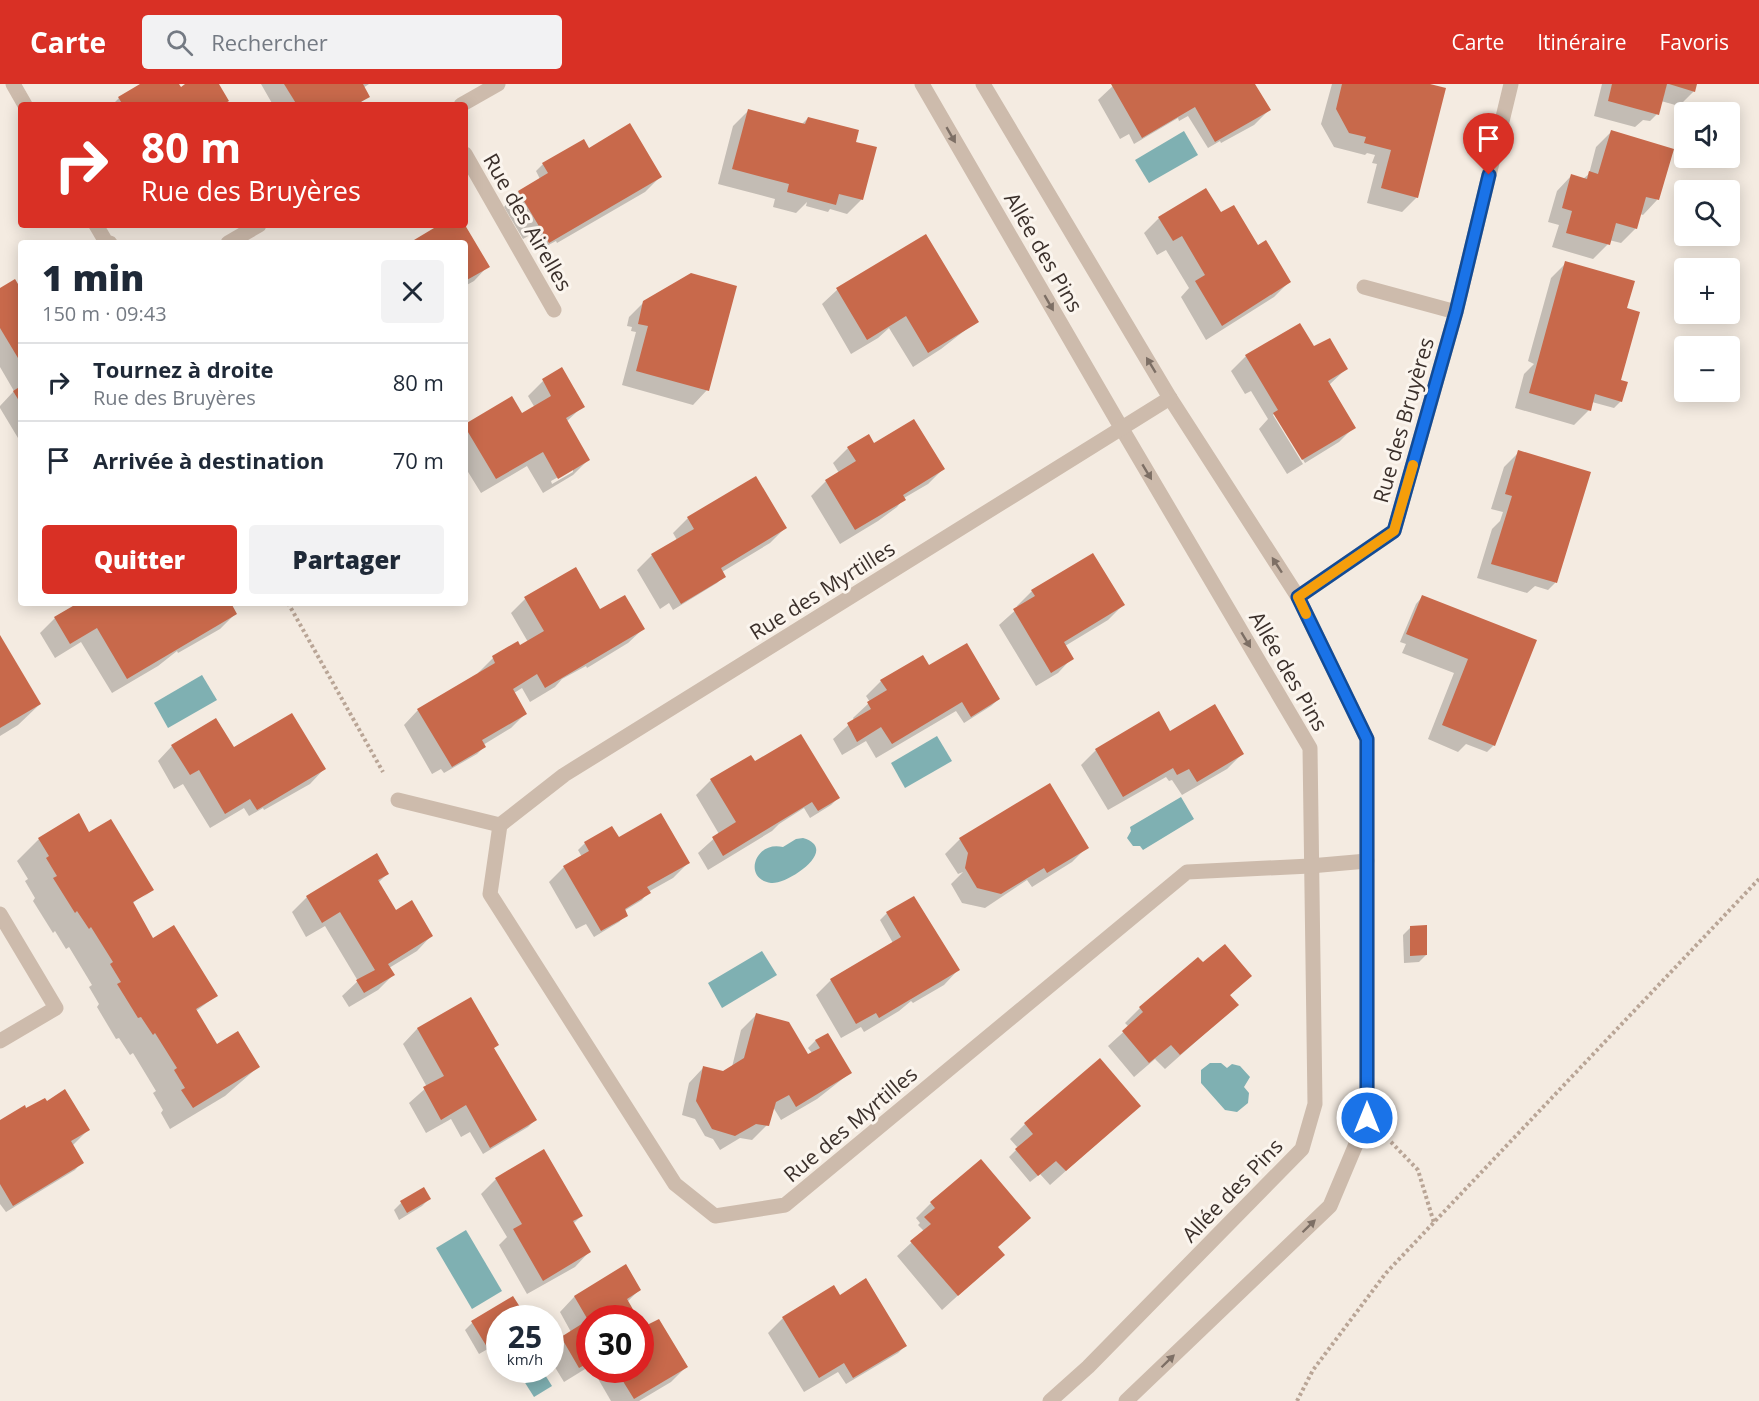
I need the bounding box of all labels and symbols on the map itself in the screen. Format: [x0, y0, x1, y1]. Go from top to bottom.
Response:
pin [1463, 113, 1514, 175]
one-way arrow [946, 127, 957, 143]
street label: Rue des Airelles [477, 148, 579, 296]
street label: Allée des Pins [998, 187, 1090, 317]
one-way arrow [1044, 295, 1054, 312]
street label: Rue des Bruyères [1366, 334, 1440, 506]
one-way arrow [1145, 357, 1156, 373]
one-way arrow [1142, 464, 1152, 481]
street label: Rue des Myrtilles [744, 534, 900, 646]
one-way arrow [1272, 557, 1283, 574]
street label: Allée des Pins [1243, 606, 1335, 736]
one-way arrow [1241, 632, 1252, 648]
street label: Rue des Myrtilles [777, 1060, 923, 1188]
position arrow [1335, 1086, 1399, 1150]
street label: Allée des Pins [1175, 1132, 1289, 1248]
one-way arrow [1301, 1220, 1316, 1233]
speed limit sign: 30 [576, 1305, 654, 1383]
one-way arrow [1160, 1354, 1174, 1368]

